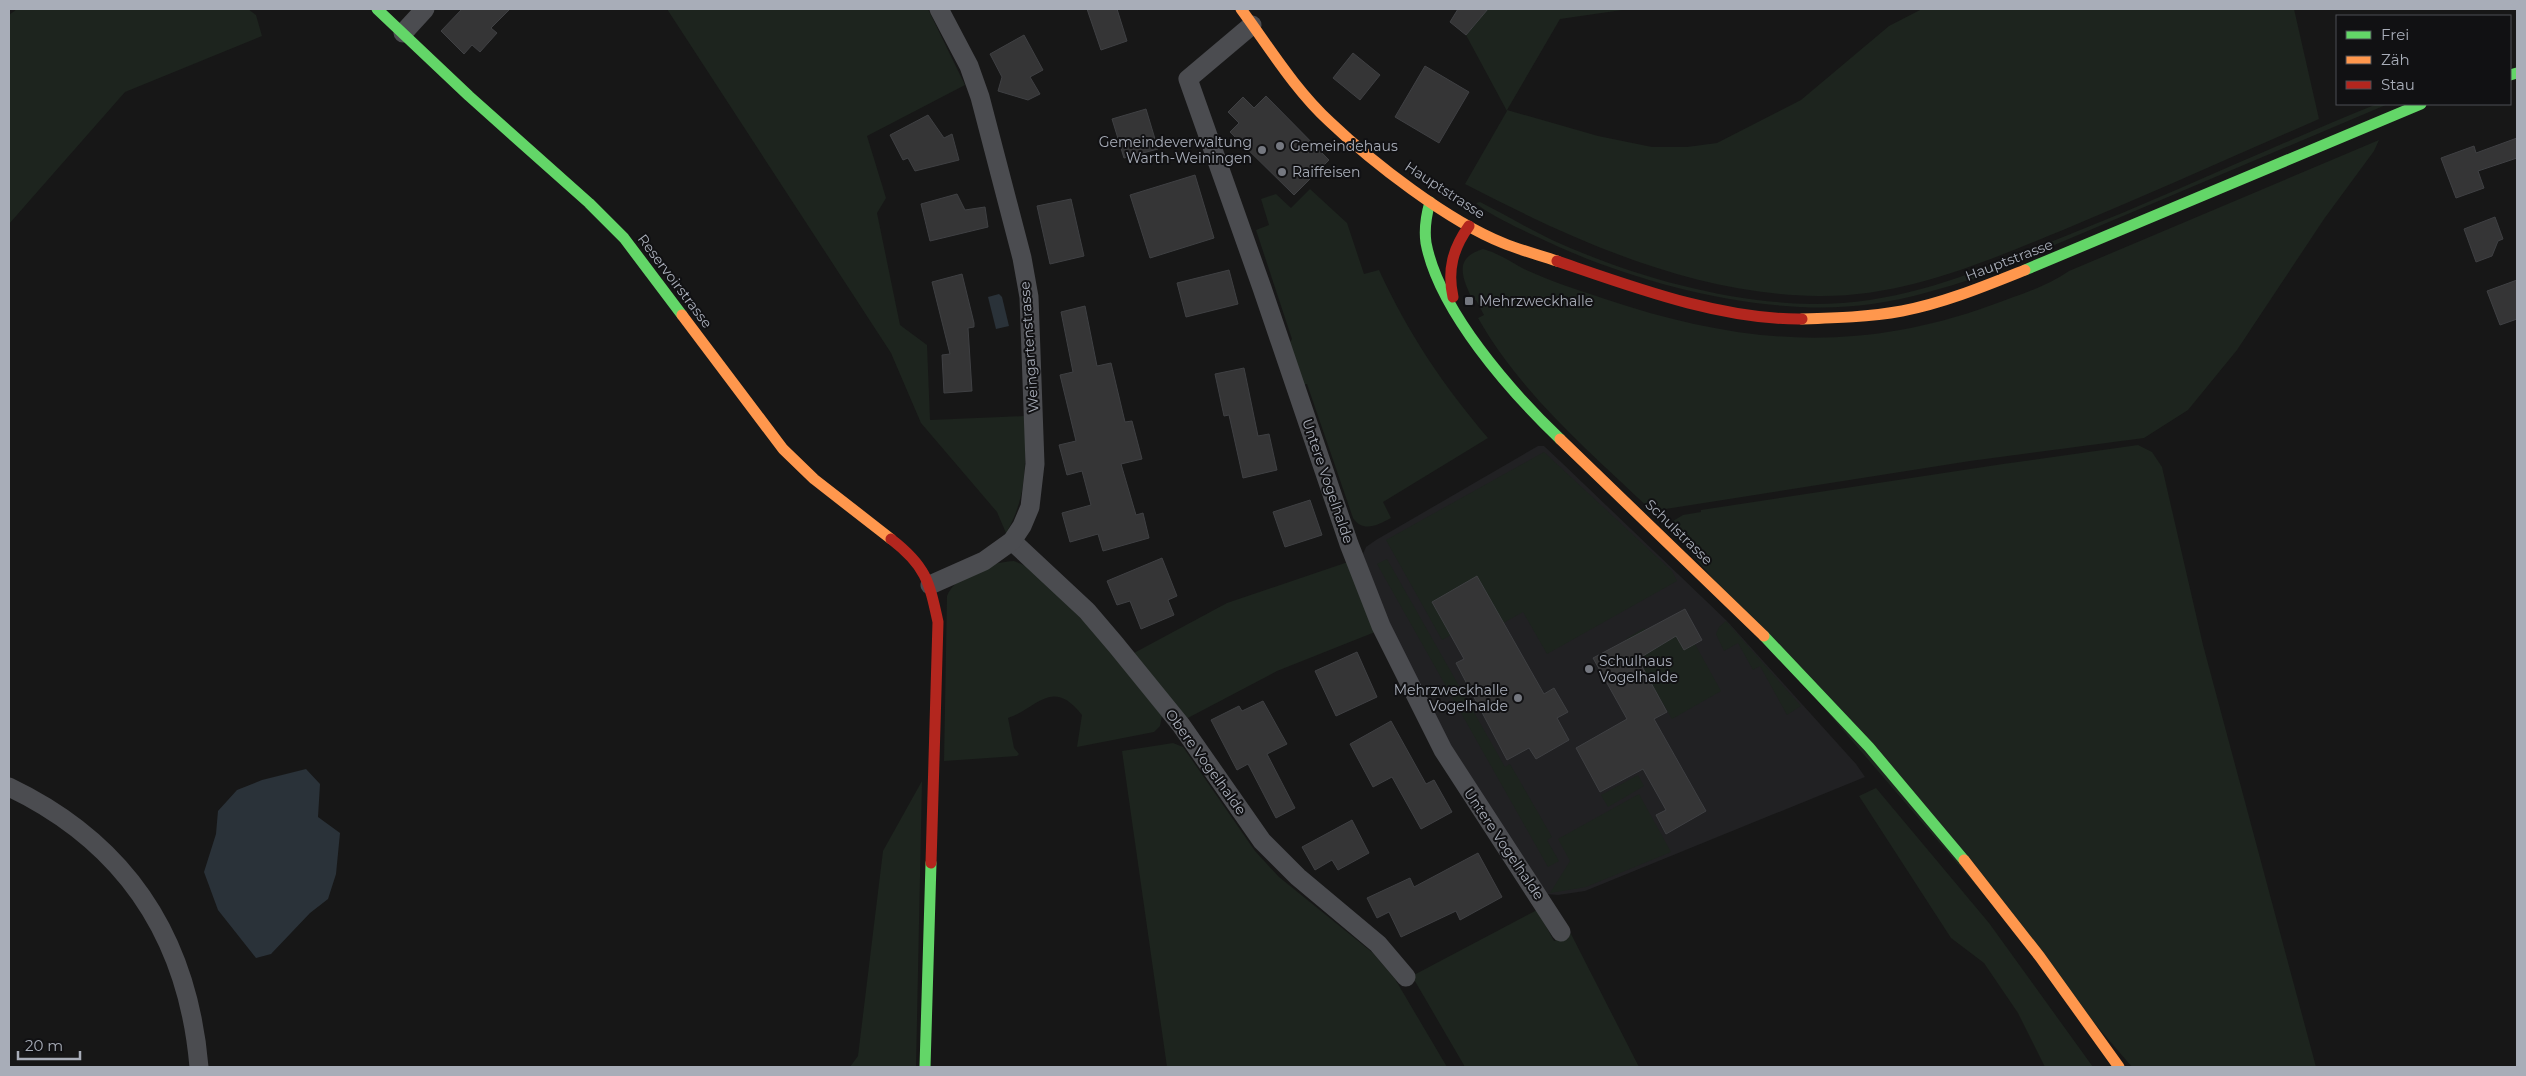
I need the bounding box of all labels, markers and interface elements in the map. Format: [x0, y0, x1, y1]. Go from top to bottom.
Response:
legend [2336, 15, 2511, 105]
text: Frei [2381, 25, 2409, 44]
text: Zäh [2381, 50, 2410, 69]
text: Stau [2381, 75, 2415, 94]
place label: Gemeindeverwaltung Warth-Weiningen [1099, 133, 1252, 167]
place label: Gemeindehaus [1290, 137, 1398, 155]
marker: Gemeindehaus [1274, 140, 1286, 152]
marker: Gemeindeverwaltung Warth-Weiningen [1256, 144, 1268, 156]
street label: Hauptstrasse [1401, 157, 1489, 223]
place label: Raiffeisen [1292, 163, 1360, 181]
marker: Raiffeisen [1276, 166, 1288, 178]
street label: Reservoirstrasse [634, 230, 716, 332]
street label: Hauptstrasse [1963, 235, 2055, 285]
street label: Weingartenstrasse [1015, 281, 1043, 413]
place label: Mehrzweckhalle [1479, 292, 1593, 310]
marker: Mehrzweckhalle [1463, 295, 1475, 307]
street label: Untere Vogelhalde [1298, 416, 1358, 546]
street label: Schulstrasse [1641, 495, 1717, 569]
place label: Schulhaus Vogelhalde [1599, 652, 1678, 686]
marker: Schulhaus Vogelhalde [1583, 663, 1595, 675]
place label: Mehrzweckhalle Vogelhalde [1394, 681, 1508, 715]
marker: Mehrzweckhalle Vogelhalde [1512, 692, 1524, 704]
street label: Obere Vogelhalde [1162, 706, 1250, 818]
street label: Untere Vogelhalde [1460, 785, 1548, 903]
scale bar [18, 1028, 80, 1060]
text: 20 m [25, 1036, 63, 1055]

